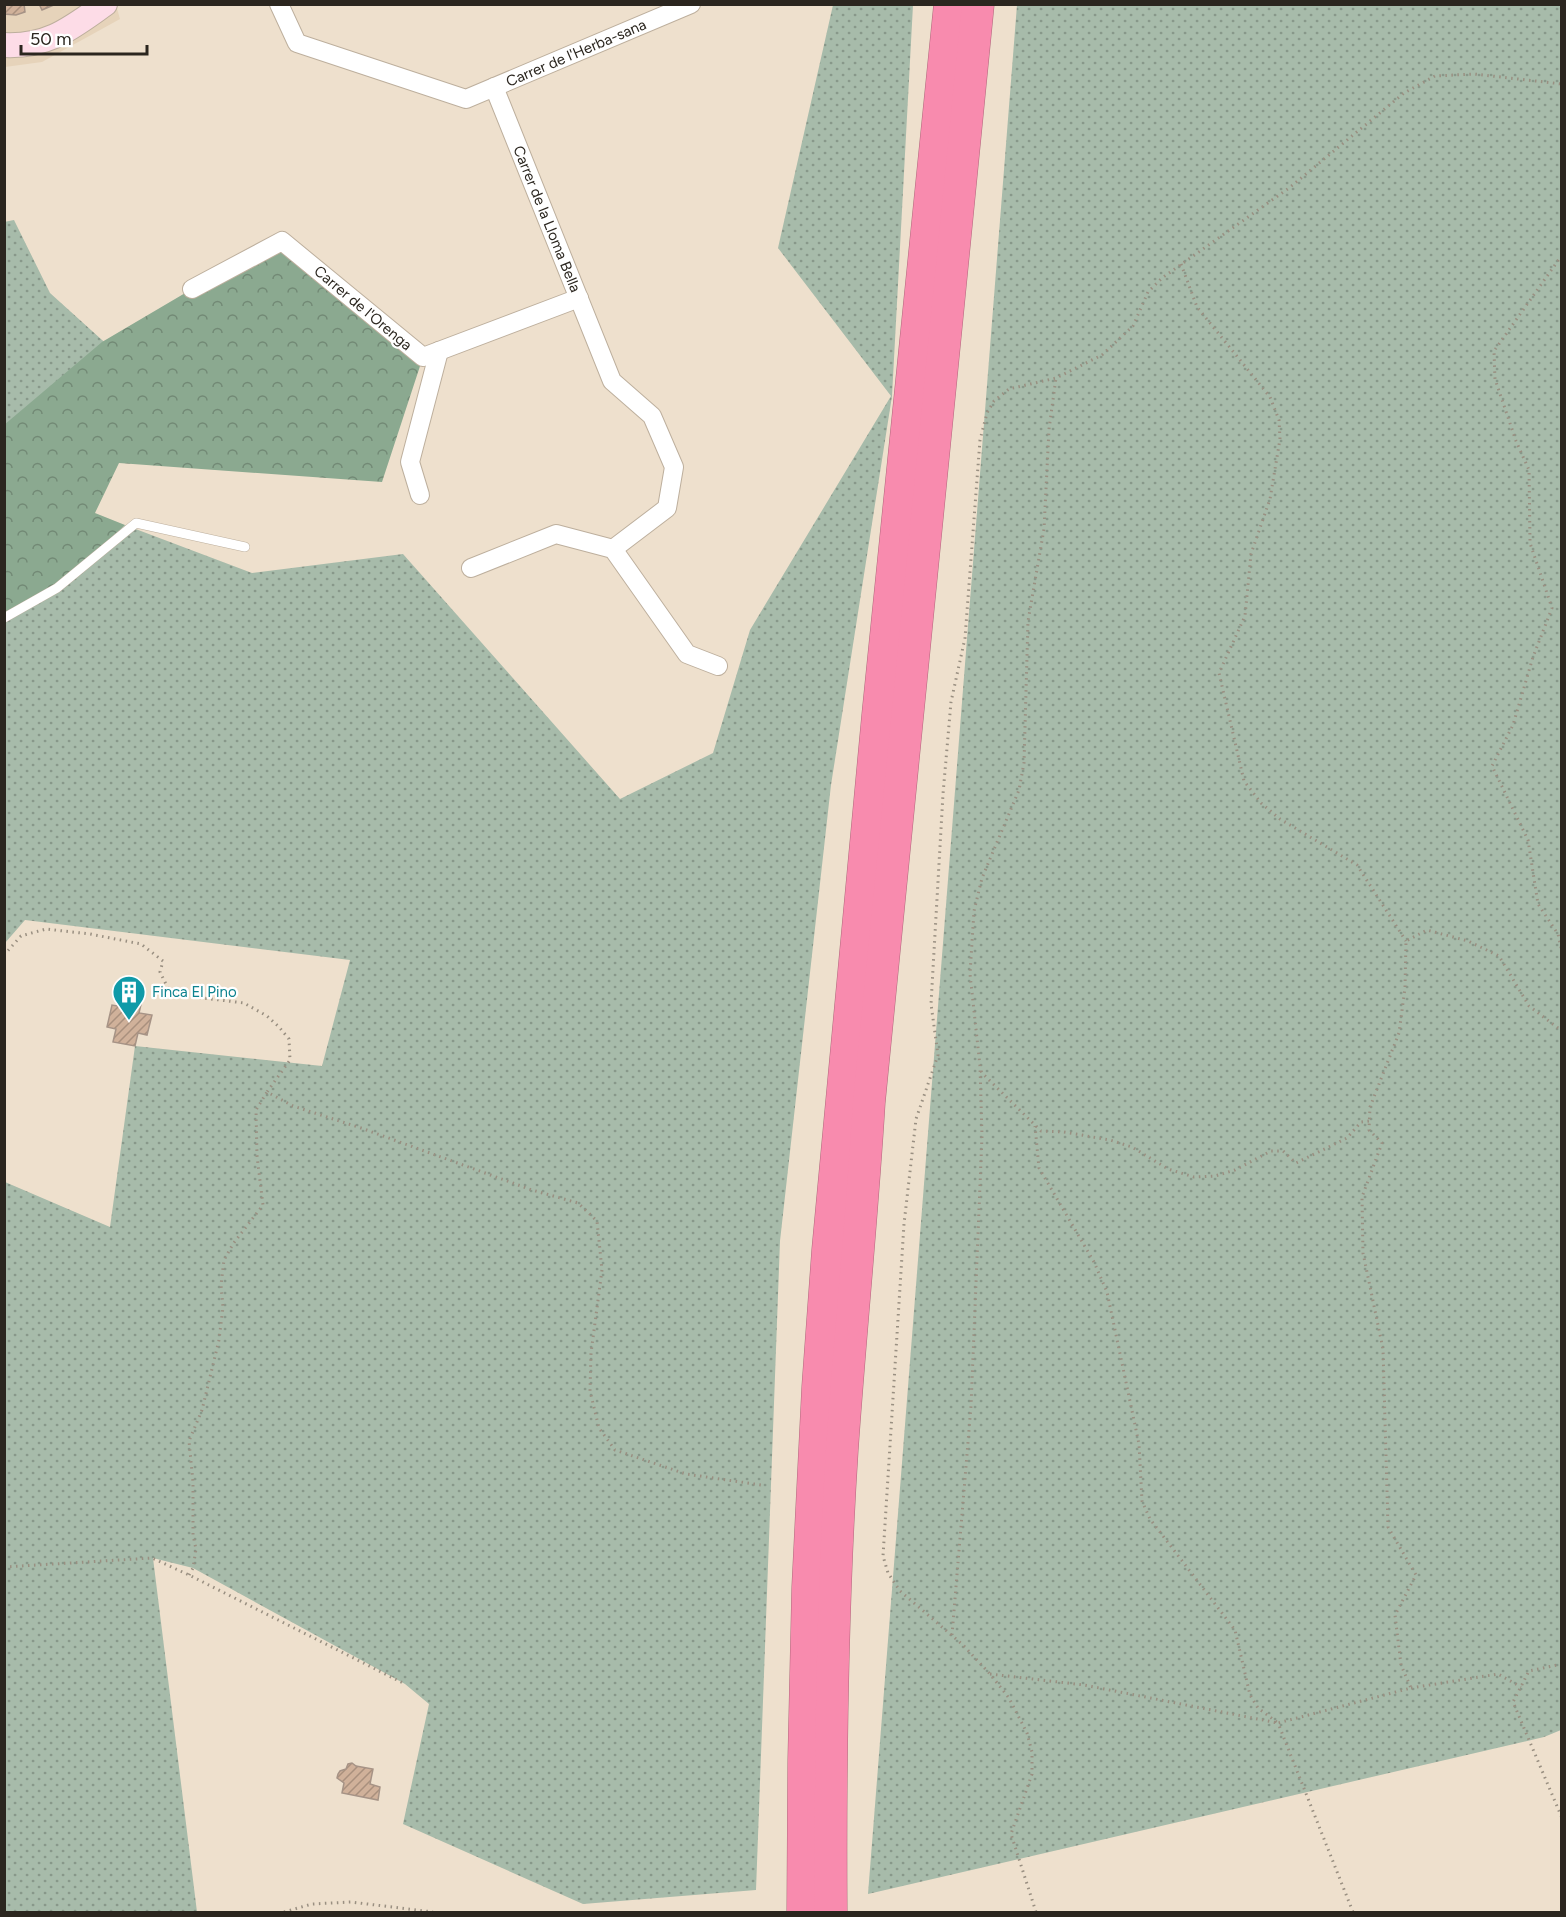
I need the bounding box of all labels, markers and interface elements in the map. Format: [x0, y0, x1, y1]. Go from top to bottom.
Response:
street label: Carrer de l'Herba-sana [503, 15, 649, 91]
scale bar [21, 18, 147, 56]
text: 50 m [30, 28, 72, 50]
street label: Carrer de la Lloma Bella [509, 143, 585, 295]
street label: Carrer de l'Orenga [310, 262, 416, 354]
building icon: Finca El Pino [111, 974, 147, 1021]
place label: Finca El Pino [152, 983, 237, 1001]

